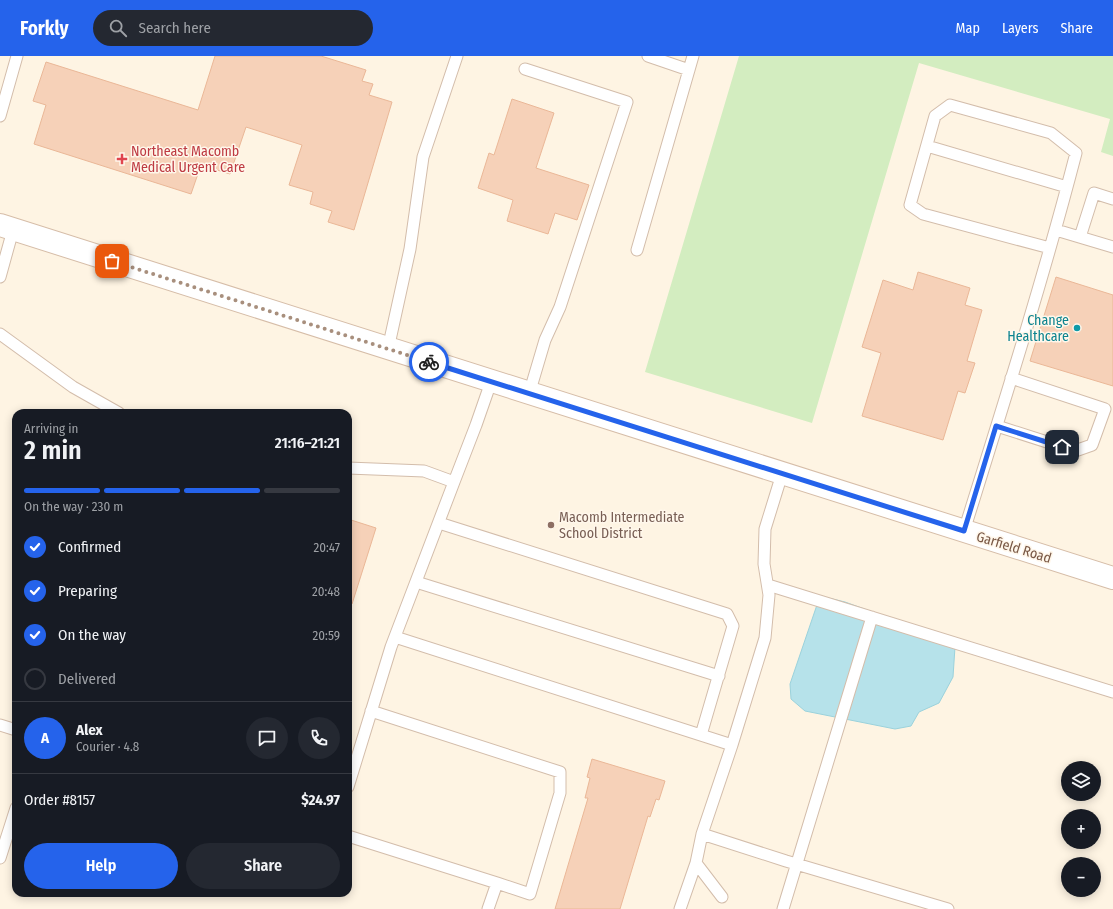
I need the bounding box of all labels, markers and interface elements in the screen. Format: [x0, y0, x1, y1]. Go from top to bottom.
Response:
search box [93, 10, 373, 46]
text: Forkly [20, 17, 69, 40]
icon: search [107, 17, 129, 39]
text: Search here [139, 19, 211, 37]
text: Map [956, 20, 980, 37]
text: Layers [1002, 20, 1038, 37]
text: Share [1060, 20, 1093, 37]
place label: Northeast Macomb Medical Urgent Care [131, 143, 245, 176]
marker: Northeast Macomb Medical Urgent Care [116, 153, 128, 165]
pin [95, 244, 129, 278]
icon: bag [101, 250, 123, 272]
place label: Change Healthcare [1007, 312, 1069, 345]
marker: Change Healthcare [1072, 323, 1082, 333]
courier [409, 342, 449, 382]
icon: bike [418, 351, 440, 373]
text: Arriving in [24, 421, 78, 436]
pin [1045, 430, 1079, 464]
text: 21:16–21:21 [275, 434, 340, 452]
text: 2 min [24, 435, 82, 466]
icon: home [1051, 436, 1073, 458]
text: On the way · 230 m [24, 499, 123, 514]
place label: Macomb Intermediate School District [559, 509, 685, 542]
marker: Macomb Intermediate School District [546, 520, 556, 530]
street label: Garfield Road [974, 528, 1053, 567]
icon: check [24, 536, 46, 558]
text: Confirmed [58, 538, 121, 556]
text: 20:47 [313, 540, 340, 555]
icon: check [24, 580, 46, 602]
text: Preparing [58, 582, 117, 600]
text: 20:48 [312, 584, 340, 599]
icon: check [24, 624, 46, 646]
text: On the way [58, 626, 126, 644]
text: 20:59 [313, 628, 340, 643]
text: Delivered [58, 670, 116, 688]
button: chat [246, 717, 288, 759]
button: phone [298, 717, 340, 759]
text: Alex [76, 721, 103, 739]
text: A [41, 729, 49, 747]
text: Courier · 4.8 [76, 739, 139, 754]
map controls [1061, 761, 1101, 897]
button: layers [1061, 761, 1101, 801]
text: Order #8157 [24, 791, 95, 809]
text: $24.97 [301, 791, 340, 809]
button: + [1061, 809, 1101, 849]
button: Help [24, 843, 178, 889]
button: Share [186, 843, 340, 889]
button: − [1061, 857, 1101, 897]

